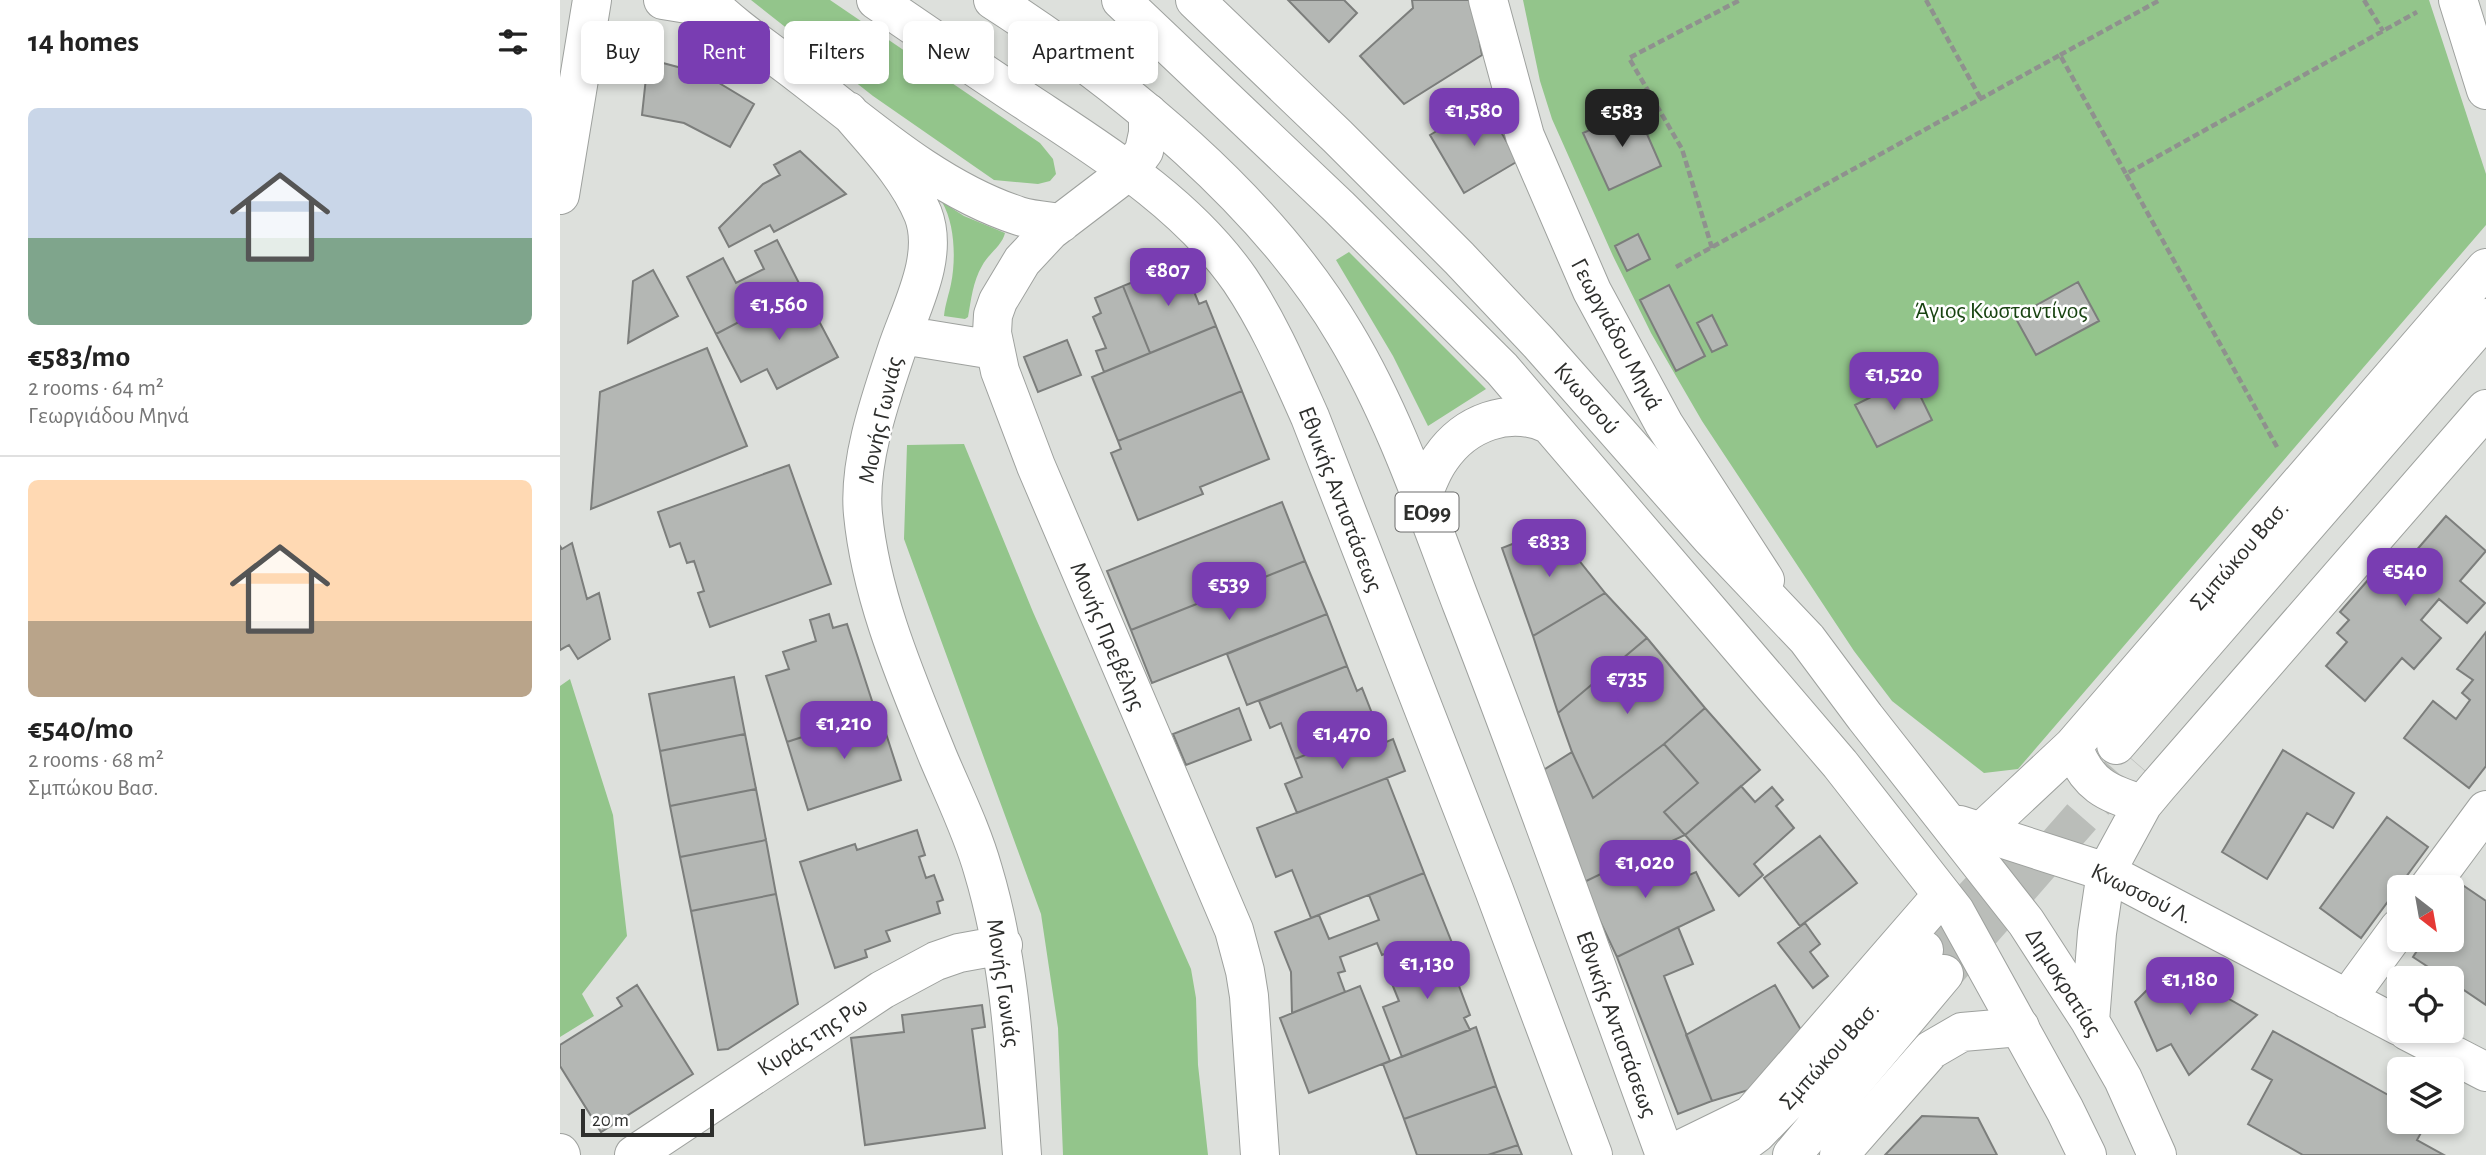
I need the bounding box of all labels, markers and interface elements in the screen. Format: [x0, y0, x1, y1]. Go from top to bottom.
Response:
chip: Buy [581, 21, 664, 84]
chip: Rent [678, 21, 770, 84]
chip: Filters [784, 21, 889, 84]
chip: New [903, 21, 994, 84]
chip: Apartment [1008, 21, 1158, 84]
icon: filters [494, 23, 532, 61]
text: 14 homes [28, 27, 139, 57]
pin: €1,580 [1417, 88, 1531, 148]
pin: €583 [1581, 90, 1663, 149]
text: €1,580 [1445, 99, 1503, 122]
text: €583 [1601, 100, 1643, 123]
icon: home [217, 154, 343, 280]
pin: €807 [1127, 248, 1209, 308]
street label: Γεωργιάδου Μηνά [1566, 255, 1666, 414]
text: €807 [1146, 259, 1190, 282]
pin: €1,560 [722, 282, 836, 342]
text: €1,560 [750, 293, 808, 316]
park label: Άγιος Κωσταντίνος [1914, 299, 2088, 323]
text: €583/mo [28, 342, 130, 372]
pin: €1,520 [1837, 352, 1951, 412]
street label: Μονής Γωνιάς [855, 354, 907, 486]
street label: Κνωσσού [1549, 358, 1624, 439]
text: €1,520 [1865, 363, 1923, 386]
text: 2 rooms · 64 m² [28, 377, 164, 400]
street label: Εθνικής Αντιστάσεως [1294, 403, 1386, 595]
text: Γεωργιάδου Μηνά [28, 405, 189, 428]
road number: ΕΟ99 [1396, 492, 1458, 532]
street label: Σμπώκου Βασ. [2186, 496, 2294, 615]
pin: €833 [1508, 520, 1590, 579]
icon: home [217, 526, 343, 652]
text: €833 [1528, 530, 1570, 553]
pin: €540 [2364, 548, 2446, 608]
street label: Μονής Πρεβέλης [1065, 559, 1149, 714]
text: €540 [2383, 559, 2427, 582]
pin: €539 [1188, 562, 1270, 622]
text: €539 [1208, 573, 1250, 596]
pin: €735 [1586, 656, 1668, 716]
text: €735 [1607, 667, 1647, 690]
pin: €1,210 [787, 702, 901, 761]
text: €1,210 [816, 712, 872, 735]
pin: €1,470 [1285, 712, 1399, 771]
text: €540/mo [28, 714, 133, 744]
text: €1,470 [1313, 722, 1371, 745]
text: 2 rooms · 68 m² [28, 749, 164, 772]
text: Σμπώκου Βασ. [28, 777, 159, 800]
pin: €1,020 [1588, 841, 1702, 900]
text: €1,020 [1615, 851, 1675, 874]
street label: Κνωσσού Λ. [2087, 859, 2196, 929]
north arrow [2387, 875, 2464, 952]
map controls [2387, 875, 2464, 1134]
street label: Μονής Γωνιάς [982, 917, 1024, 1049]
street label: Δημοκρατίας [2021, 924, 2106, 1041]
street label: Εθνικής Αντιστάσεως [1571, 928, 1661, 1121]
pin: €1,130 [1370, 942, 1484, 1001]
text: €1,130 [1400, 952, 1454, 975]
pin: €1,180 [2133, 958, 2247, 1017]
button: locate [2387, 966, 2464, 1043]
text: €1,180 [2162, 968, 2218, 991]
street label: Κυράς της Ρω [754, 993, 872, 1081]
street label: Σμπώκου Βασ. [1775, 997, 1884, 1114]
button: layers [2387, 1057, 2464, 1134]
scale bar [581, 1106, 714, 1138]
text: 20 m [592, 1111, 629, 1130]

